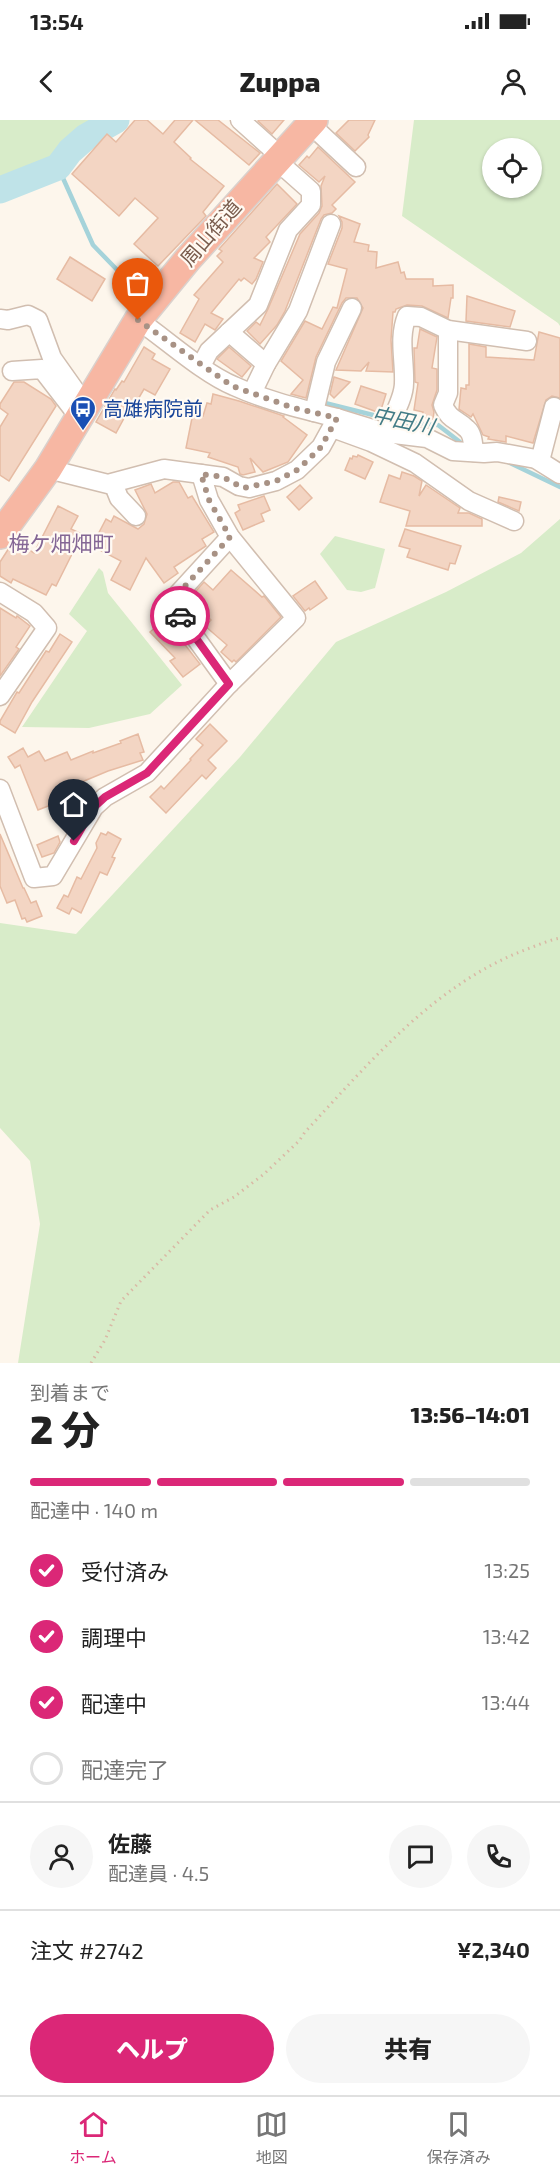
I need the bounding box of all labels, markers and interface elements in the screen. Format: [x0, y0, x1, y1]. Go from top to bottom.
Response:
text: 13:54 [30, 8, 84, 34]
icon: back [30, 65, 63, 98]
text: Zuppa [239, 65, 321, 97]
icon: person [497, 65, 530, 98]
map controls [482, 138, 542, 198]
button: locate [482, 138, 542, 198]
street label: 周山街道 [175, 194, 246, 270]
pin [112, 258, 163, 320]
icon: bag [121, 267, 154, 300]
bus stop icon: 高雄病院前 [68, 394, 98, 432]
place label: 高雄病院前 [103, 396, 203, 420]
water label: 中田川 [370, 401, 439, 439]
district label: 梅ケ畑畑町 [9, 530, 114, 555]
courier [150, 586, 210, 646]
icon: car [164, 600, 197, 633]
pin [48, 779, 99, 841]
icon: home [57, 788, 90, 821]
text: 到着まで [30, 1380, 110, 1404]
text: 13:56–14:01 [411, 1401, 530, 1427]
text: 2 分 [30, 1405, 100, 1452]
text: 配達中 · 140 m [30, 1498, 158, 1522]
icon: check [30, 1554, 63, 1587]
text: 受付済み [81, 1558, 169, 1584]
text: 13:25 [484, 1558, 530, 1582]
icon: check [30, 1620, 63, 1653]
text: 調理中 [81, 1624, 147, 1650]
text: 13:42 [483, 1624, 530, 1648]
icon: check [30, 1686, 63, 1719]
text: 配達中 [81, 1690, 147, 1716]
text: 13:44 [482, 1690, 530, 1714]
text: 配達完了 [81, 1756, 169, 1782]
button: person [30, 1825, 93, 1888]
button: chat [389, 1825, 452, 1888]
button: phone [467, 1825, 530, 1888]
text: 佐藤 [108, 1830, 152, 1856]
text: 配達員 · 4.5 [108, 1861, 209, 1885]
text: ¥2,340 [457, 1936, 530, 1962]
text: 注文 #2742 [30, 1937, 144, 1963]
button: ヘルプ [30, 2014, 274, 2083]
button: 共有 [286, 2014, 530, 2083]
tab: ホーム [69, 2108, 117, 2168]
tab: 地図 [255, 2108, 288, 2168]
tab: 保存済み [427, 2108, 491, 2168]

